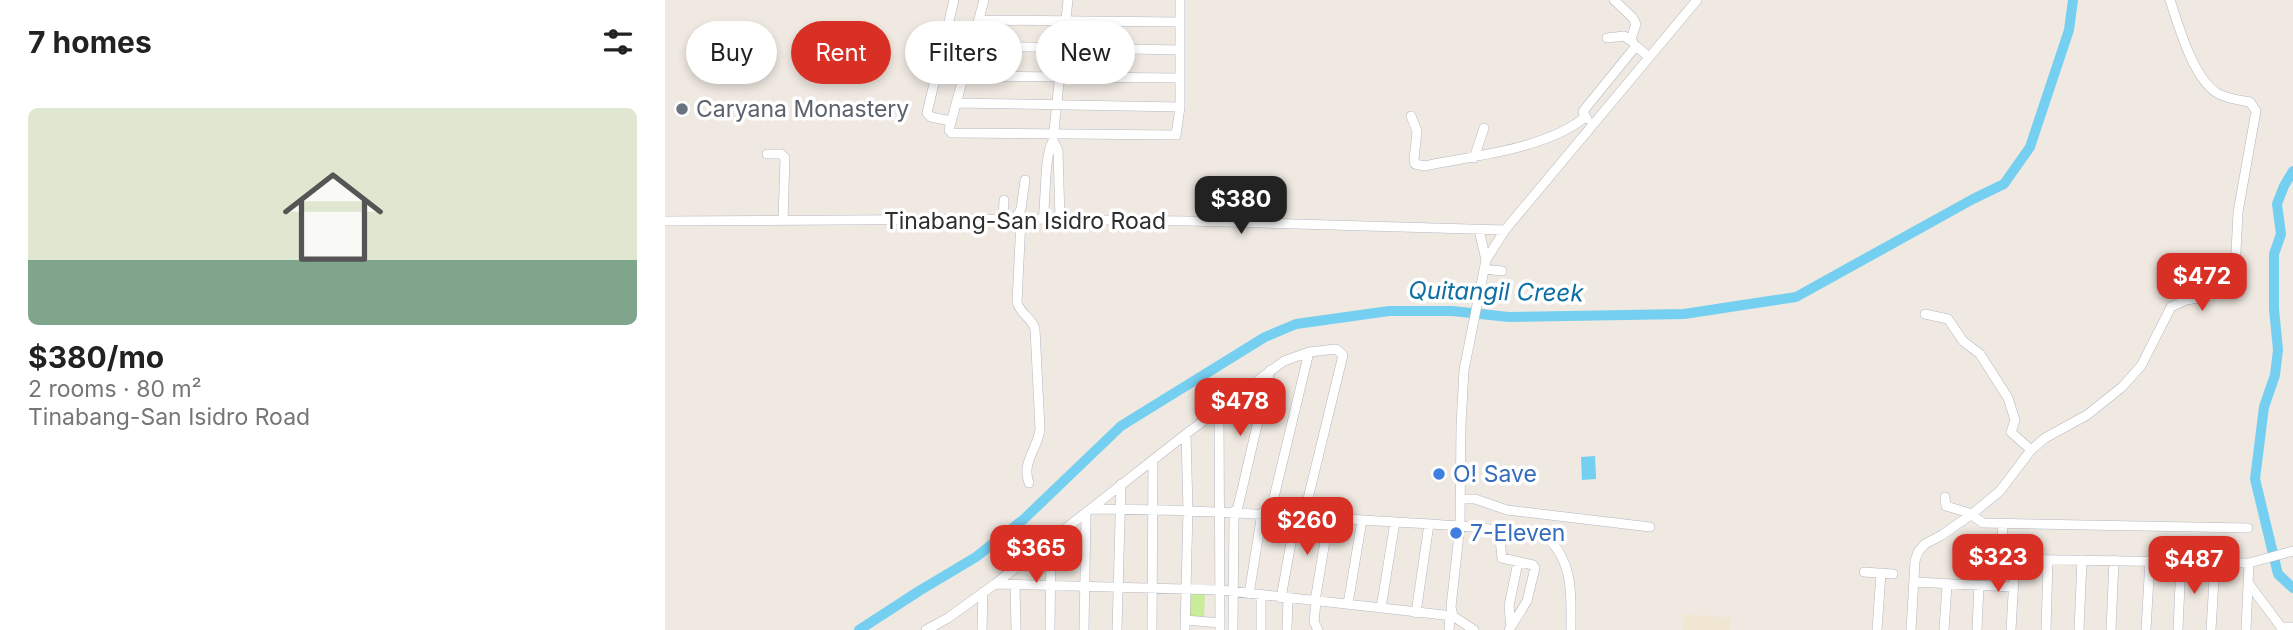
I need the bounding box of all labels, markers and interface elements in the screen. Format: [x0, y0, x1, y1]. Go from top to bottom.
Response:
chip: Buy [686, 21, 777, 84]
chip: Rent [791, 21, 891, 84]
chip: Filters [905, 21, 1022, 84]
chip: New [1036, 21, 1135, 84]
icon: filters [599, 23, 637, 61]
text: 7 homes [28, 24, 152, 60]
place label: Caryana Monastery [696, 95, 909, 123]
marker: Caryana Monastery [674, 101, 690, 117]
icon: home [270, 154, 396, 280]
pin: $380 [1200, 176, 1282, 236]
text: $380 [1211, 185, 1271, 213]
street label: Tinabang-San Isidro Road [884, 207, 1166, 235]
pin: $472 [2161, 254, 2243, 313]
text: $472 [2173, 262, 2231, 290]
water label: Quitangil Creek [1408, 275, 1585, 308]
text: $380/mo [28, 339, 164, 375]
text: 2 rooms · 80 m² [28, 375, 202, 403]
pin: $478 [1199, 378, 1281, 438]
text: $478 [1211, 387, 1269, 415]
text: Tinabang-San Isidro Road [28, 403, 310, 431]
place label: O! Save [1453, 460, 1537, 488]
marker: O! Save [1431, 466, 1447, 482]
pin: $260 [1266, 498, 1348, 557]
text: $260 [1277, 506, 1337, 534]
place label: 7-Eleven [1470, 519, 1565, 547]
marker: 7-Eleven [1448, 525, 1464, 541]
pin: $365 [995, 526, 1077, 585]
text: $365 [1006, 534, 1066, 562]
pin: $323 [1957, 534, 2039, 594]
pin: $487 [2153, 536, 2235, 596]
text: $323 [1968, 543, 2028, 571]
text: $487 [2165, 545, 2223, 573]

